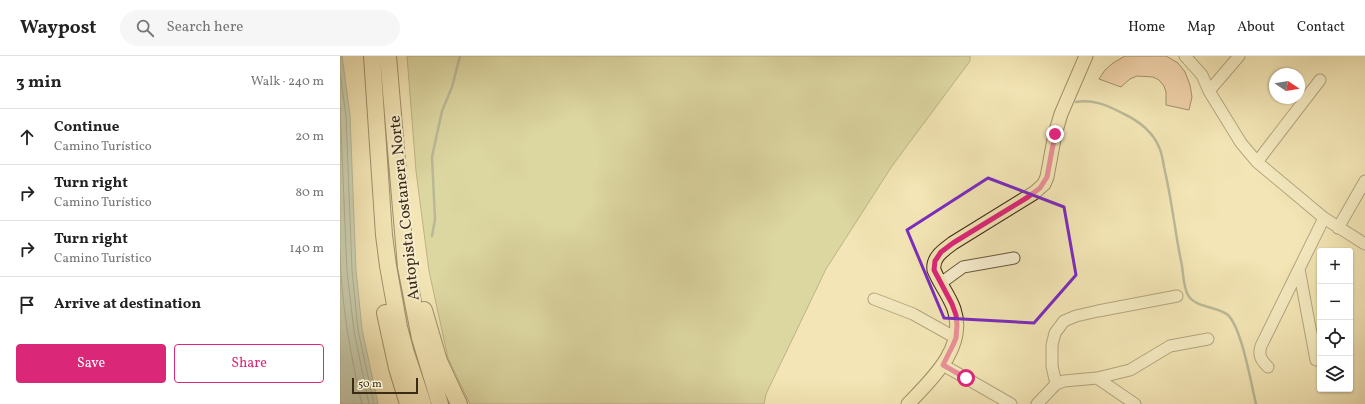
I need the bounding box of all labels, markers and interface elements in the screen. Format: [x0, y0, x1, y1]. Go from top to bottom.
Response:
search box [120, 10, 400, 46]
text: Waypost [20, 15, 96, 41]
icon: search [134, 17, 156, 39]
text: Search here [166, 17, 243, 38]
text: Home [1128, 18, 1165, 37]
text: Map [1187, 18, 1215, 37]
text: About [1237, 18, 1275, 37]
text: Contact [1297, 18, 1345, 37]
north arrow [1269, 68, 1305, 104]
text: 3 min [16, 71, 62, 94]
text: Walk · 240 m [251, 73, 324, 91]
street label: Autopista Costanera Norte [384, 114, 426, 301]
text: Continue [54, 117, 119, 138]
route end [1046, 125, 1064, 143]
icon: ahead [16, 126, 38, 148]
text: 20 m [295, 128, 324, 146]
text: Camino Turístico [54, 138, 152, 156]
text: Turn right [54, 173, 128, 194]
icon: right [16, 182, 38, 204]
text: 80 m [295, 184, 324, 202]
text: Camino Turístico [54, 194, 152, 212]
text: Turn right [54, 229, 128, 250]
icon: right [16, 238, 38, 260]
text: 140 m [290, 240, 324, 258]
map controls [1317, 248, 1353, 392]
button: + [1317, 248, 1353, 284]
text: Camino Turístico [54, 250, 152, 268]
button: − [1317, 284, 1353, 320]
icon: arrive [16, 294, 38, 316]
text: Arrive at destination [54, 294, 201, 315]
button: locate [1317, 320, 1353, 356]
button: Save [16, 344, 166, 383]
button: Share [174, 344, 324, 383]
button: layers [1317, 356, 1353, 392]
route start [957, 369, 975, 387]
scale bar [352, 376, 418, 395]
text: 50 m [358, 377, 382, 392]

